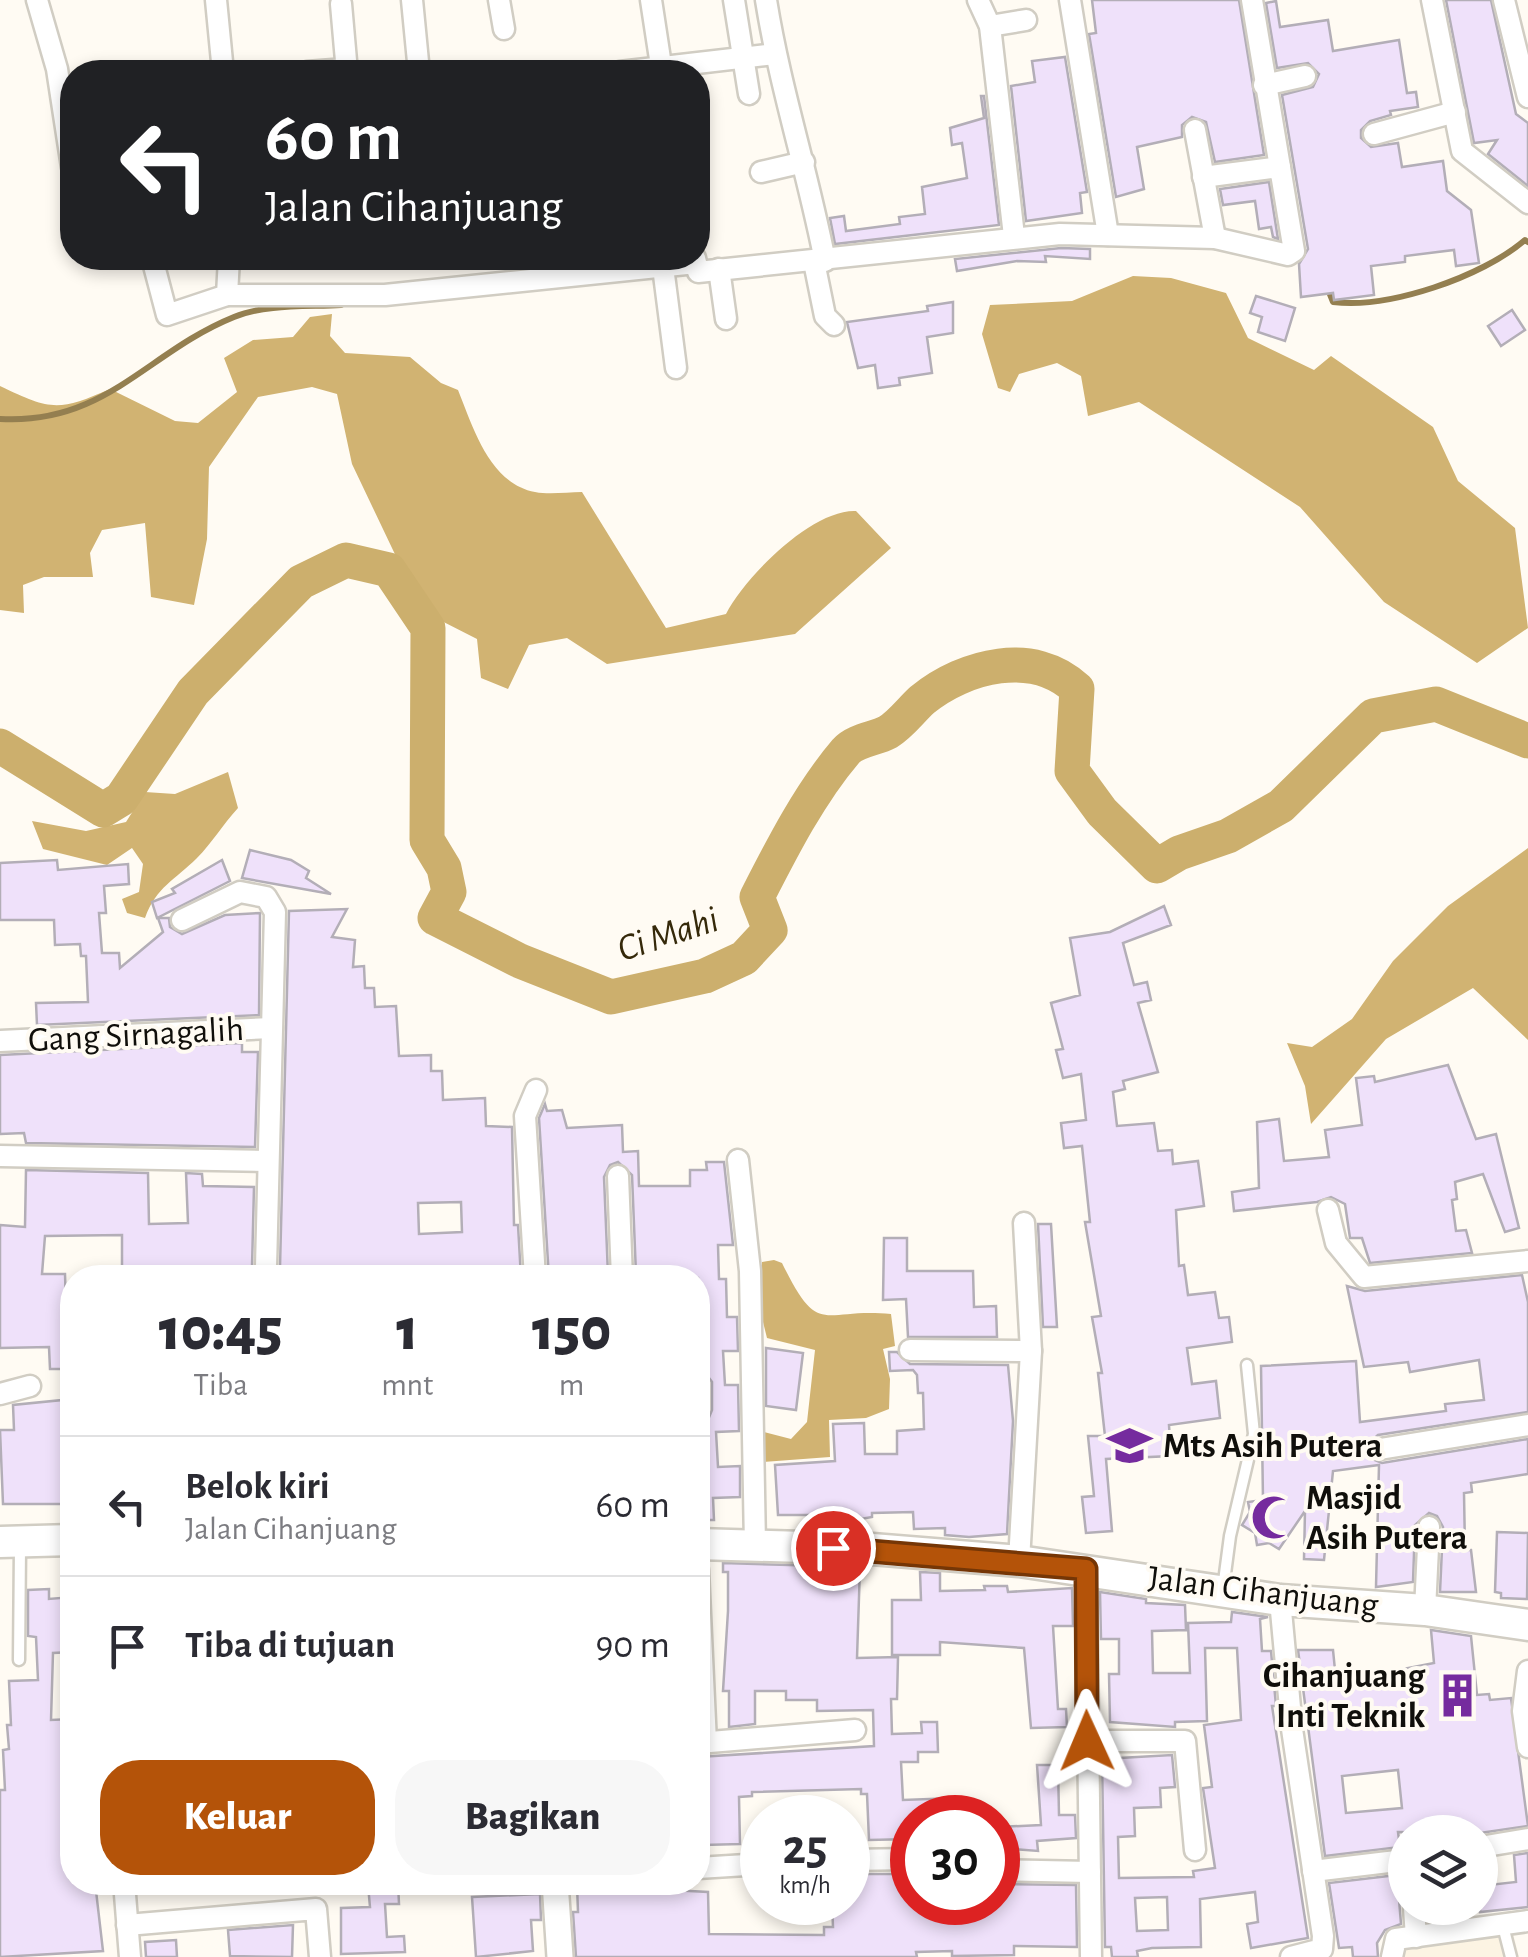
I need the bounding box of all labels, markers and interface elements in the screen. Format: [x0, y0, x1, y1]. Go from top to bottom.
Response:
icon: left [100, 100, 230, 230]
text: 60 m [265, 103, 402, 173]
text: Jalan Cihanjuang [265, 185, 563, 230]
water label: Ci Mahi [613, 901, 723, 969]
street label: Gang Sirnagalih [27, 1012, 245, 1058]
text: 10:45 [159, 1301, 283, 1361]
text: 1 [396, 1301, 418, 1361]
text: 150 [532, 1301, 611, 1361]
text: Tiba [193, 1369, 248, 1401]
text: mnt [381, 1369, 433, 1401]
text: m [559, 1369, 584, 1401]
school or university icon: Mts Asih Putera [1106, 1422, 1154, 1470]
place label: Mts Asih Putera [1163, 1429, 1383, 1464]
text: Belok kiri [185, 1468, 330, 1506]
icon: left [100, 1479, 155, 1534]
place label: Masjid Asih Putera [1306, 1481, 1468, 1556]
text: 60 m [595, 1487, 670, 1525]
mosque icon: Masjid Asih Putera [1249, 1494, 1297, 1542]
pin [791, 1506, 876, 1591]
text: Jalan Cihanjuang [185, 1513, 397, 1545]
icon: arrive [806, 1521, 861, 1576]
street label: Jalan Cihanjuang [1146, 1561, 1380, 1623]
icon: arrive [100, 1619, 155, 1674]
text: Tiba di tujuan [185, 1627, 395, 1665]
text: 90 m [595, 1627, 670, 1665]
place label: Cihanjuang Inti Teknik [1263, 1659, 1426, 1734]
building icon: Cihanjuang Inti Teknik [1434, 1672, 1482, 1720]
position arrow [1035, 1689, 1139, 1793]
button: Keluar [100, 1760, 375, 1875]
button: Bagikan [395, 1760, 670, 1875]
speed limit sign: 30 [890, 1795, 1020, 1925]
map controls [1388, 1815, 1498, 1925]
button: layers [1388, 1815, 1498, 1925]
text: 25 [782, 1823, 828, 1873]
text: km/h [779, 1873, 831, 1898]

